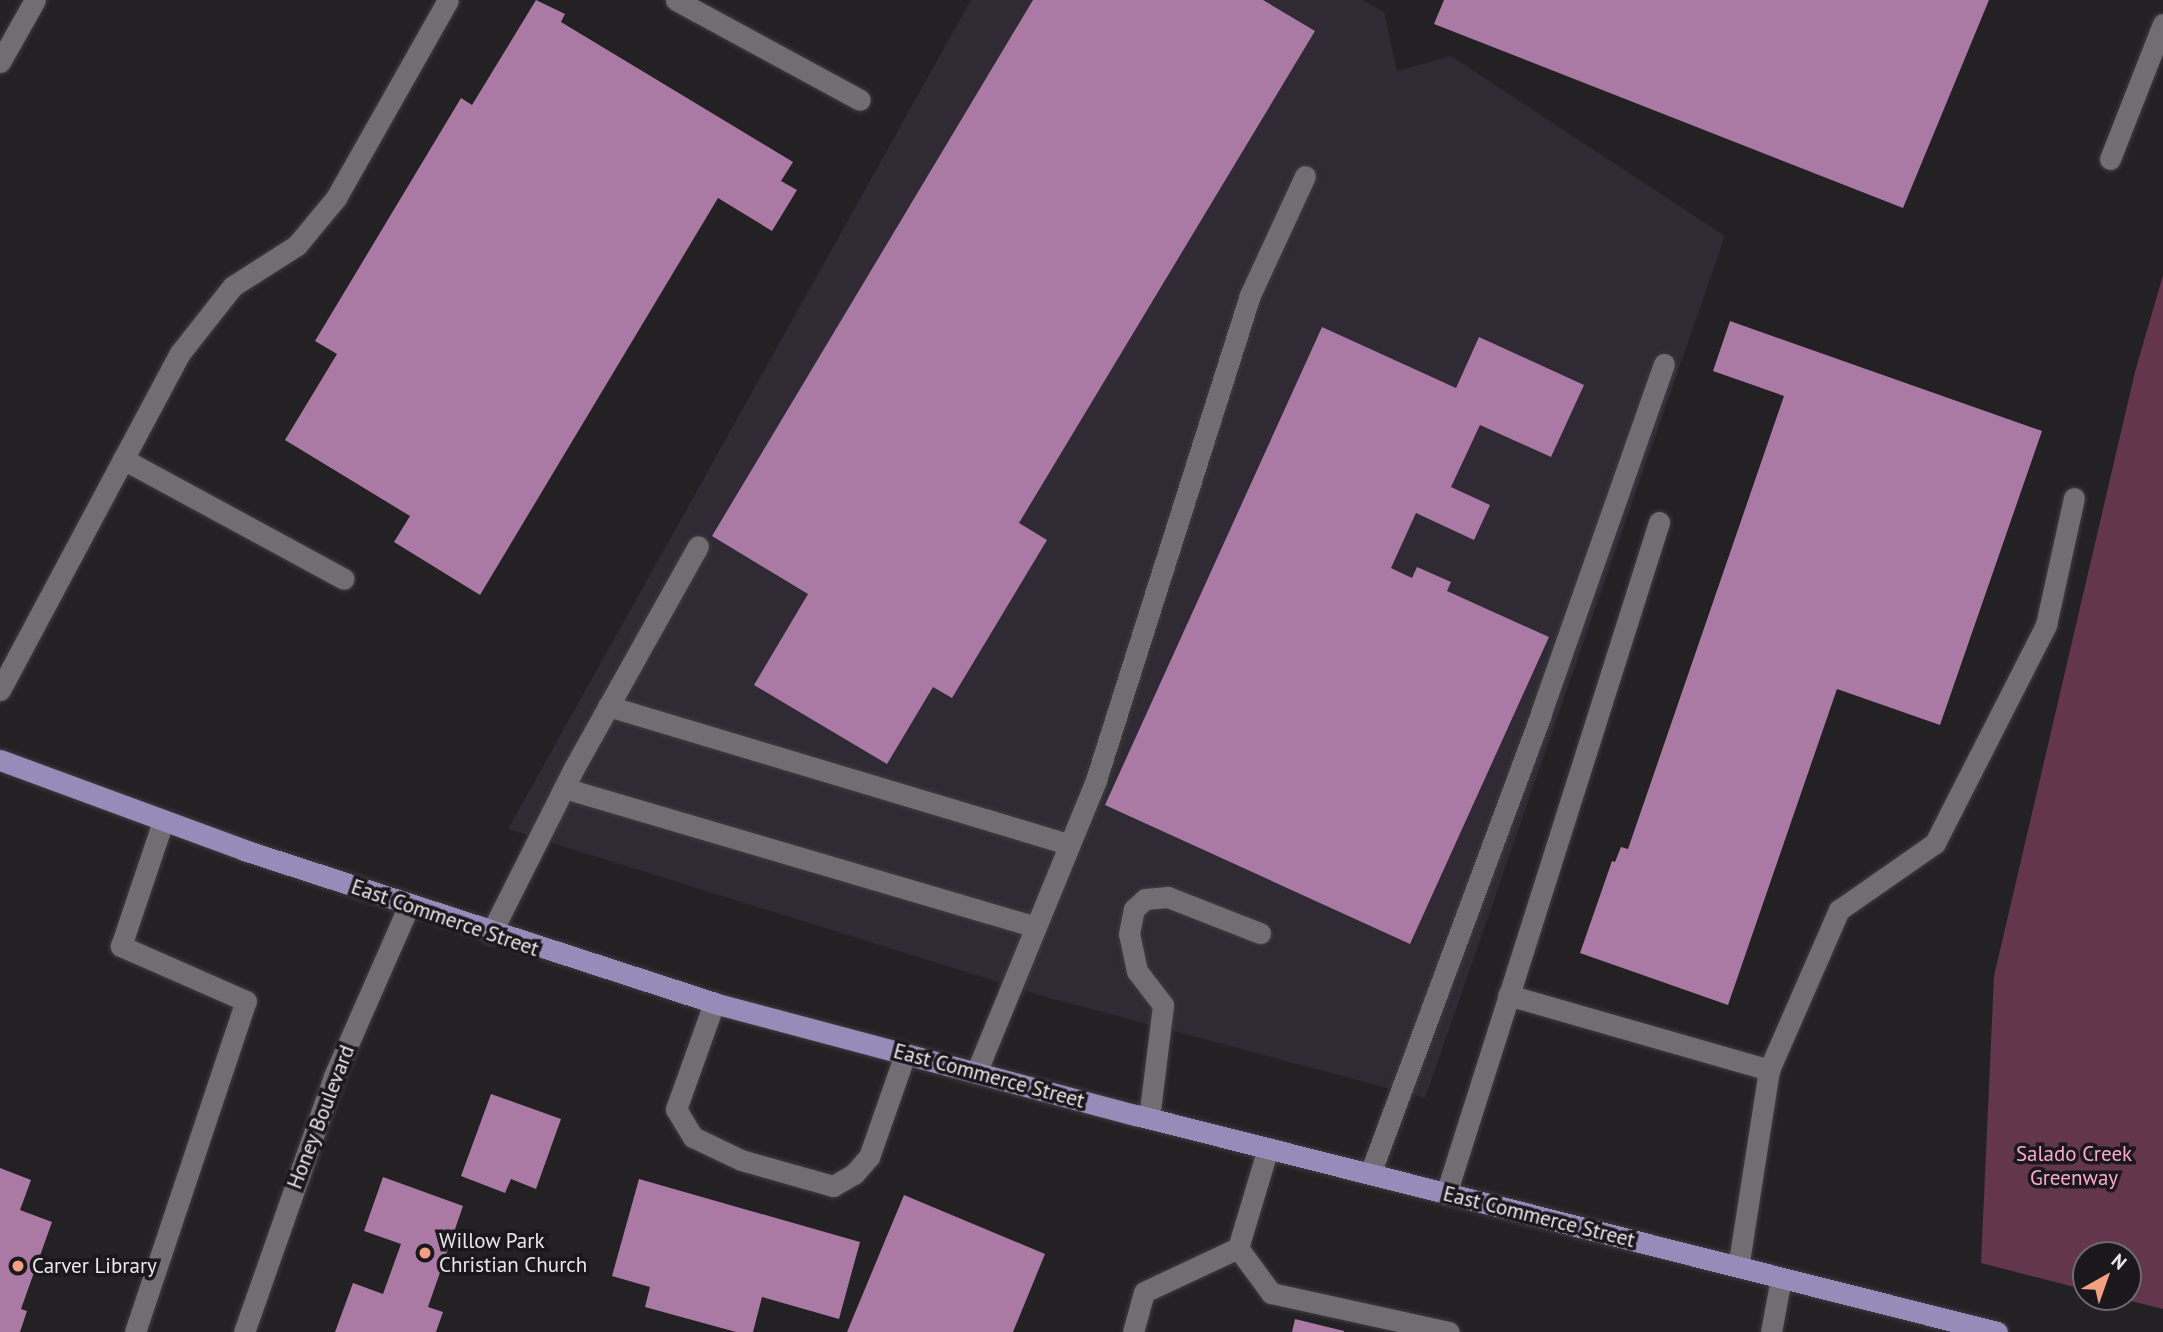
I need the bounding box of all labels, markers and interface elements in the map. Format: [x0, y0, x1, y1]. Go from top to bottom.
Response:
street label: East Commerce Street [348, 874, 542, 962]
street label: East Commerce Street [891, 1038, 1087, 1114]
street label: Honey Boulevard [282, 1041, 360, 1193]
park label: Salado Creek Greenway [2016, 1141, 2132, 1191]
street label: East Commerce Street [1441, 1181, 1637, 1253]
place label: Willow Park Christian Church [439, 1228, 587, 1278]
north arrow [2072, 1241, 2142, 1311]
marker: Willow Park Christian Church [417, 1245, 433, 1261]
text: N [2107, 1248, 2132, 1275]
place label: Carver Library [32, 1253, 157, 1279]
marker: Carver Library [10, 1258, 26, 1274]

